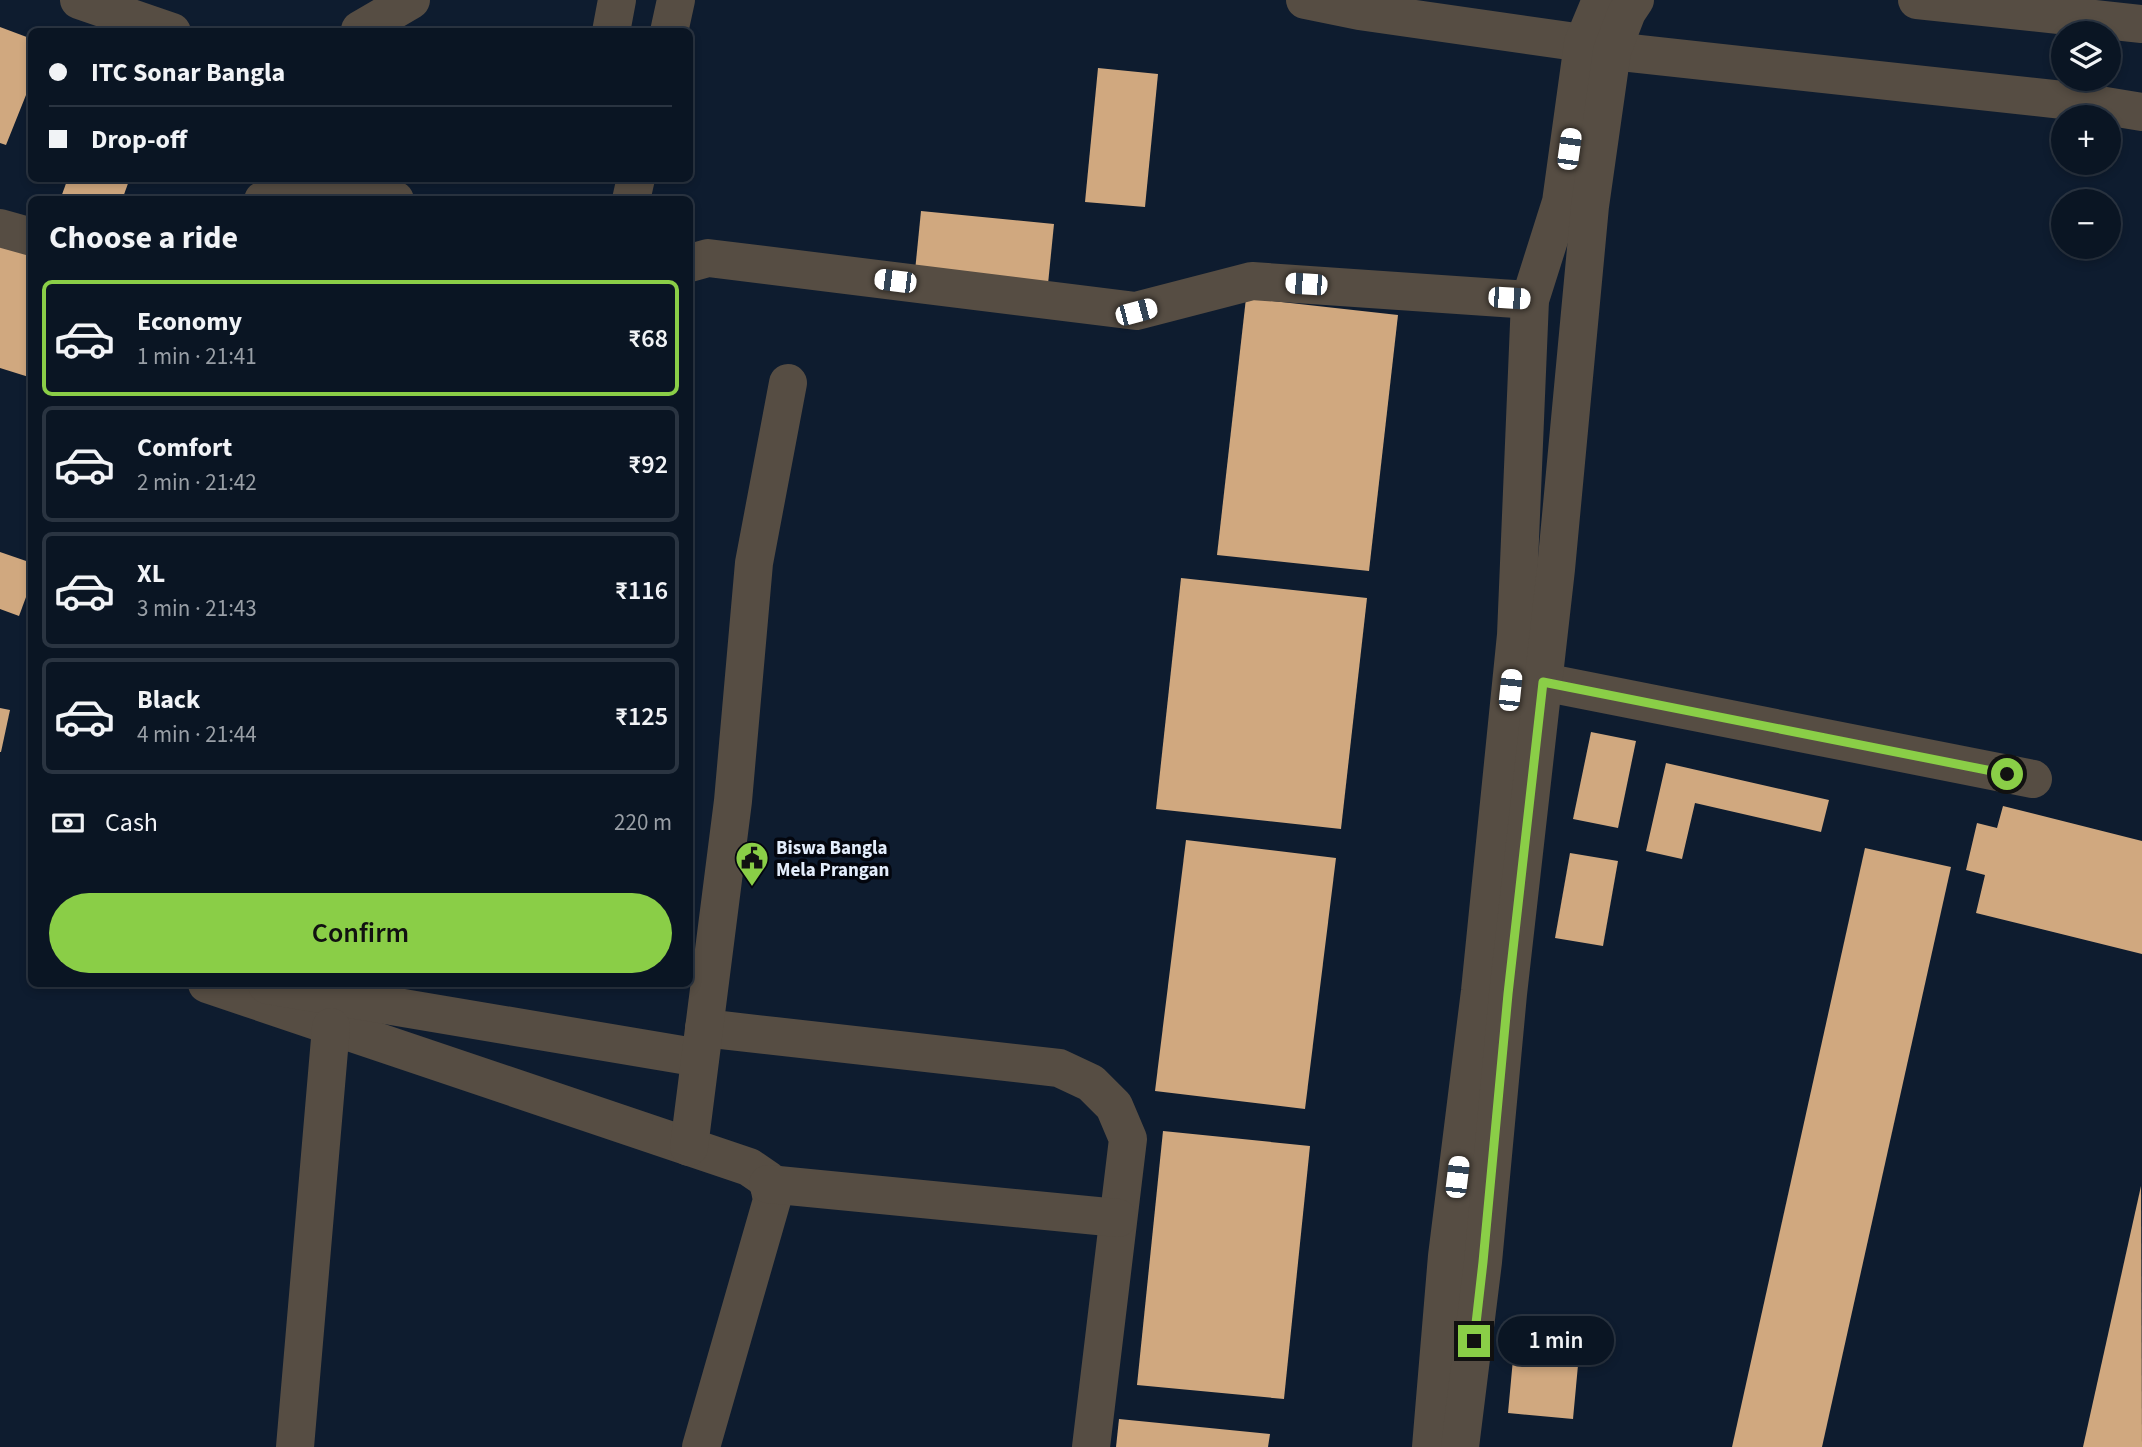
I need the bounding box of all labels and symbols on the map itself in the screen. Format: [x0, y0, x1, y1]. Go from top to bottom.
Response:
car [1556, 127, 1583, 171]
car [873, 268, 918, 294]
car [1285, 272, 1328, 296]
car [1488, 286, 1531, 310]
car [1113, 296, 1160, 328]
car [1498, 668, 1523, 712]
route start [1991, 758, 2023, 790]
place label: Biswa Bangla Mela Prangan [776, 835, 889, 884]
public building icon: Biswa Bangla Mela Prangan [733, 839, 771, 888]
car [1445, 1155, 1470, 1199]
callout: 1 min [1498, 1316, 1614, 1366]
route end [1458, 1325, 1490, 1357]

